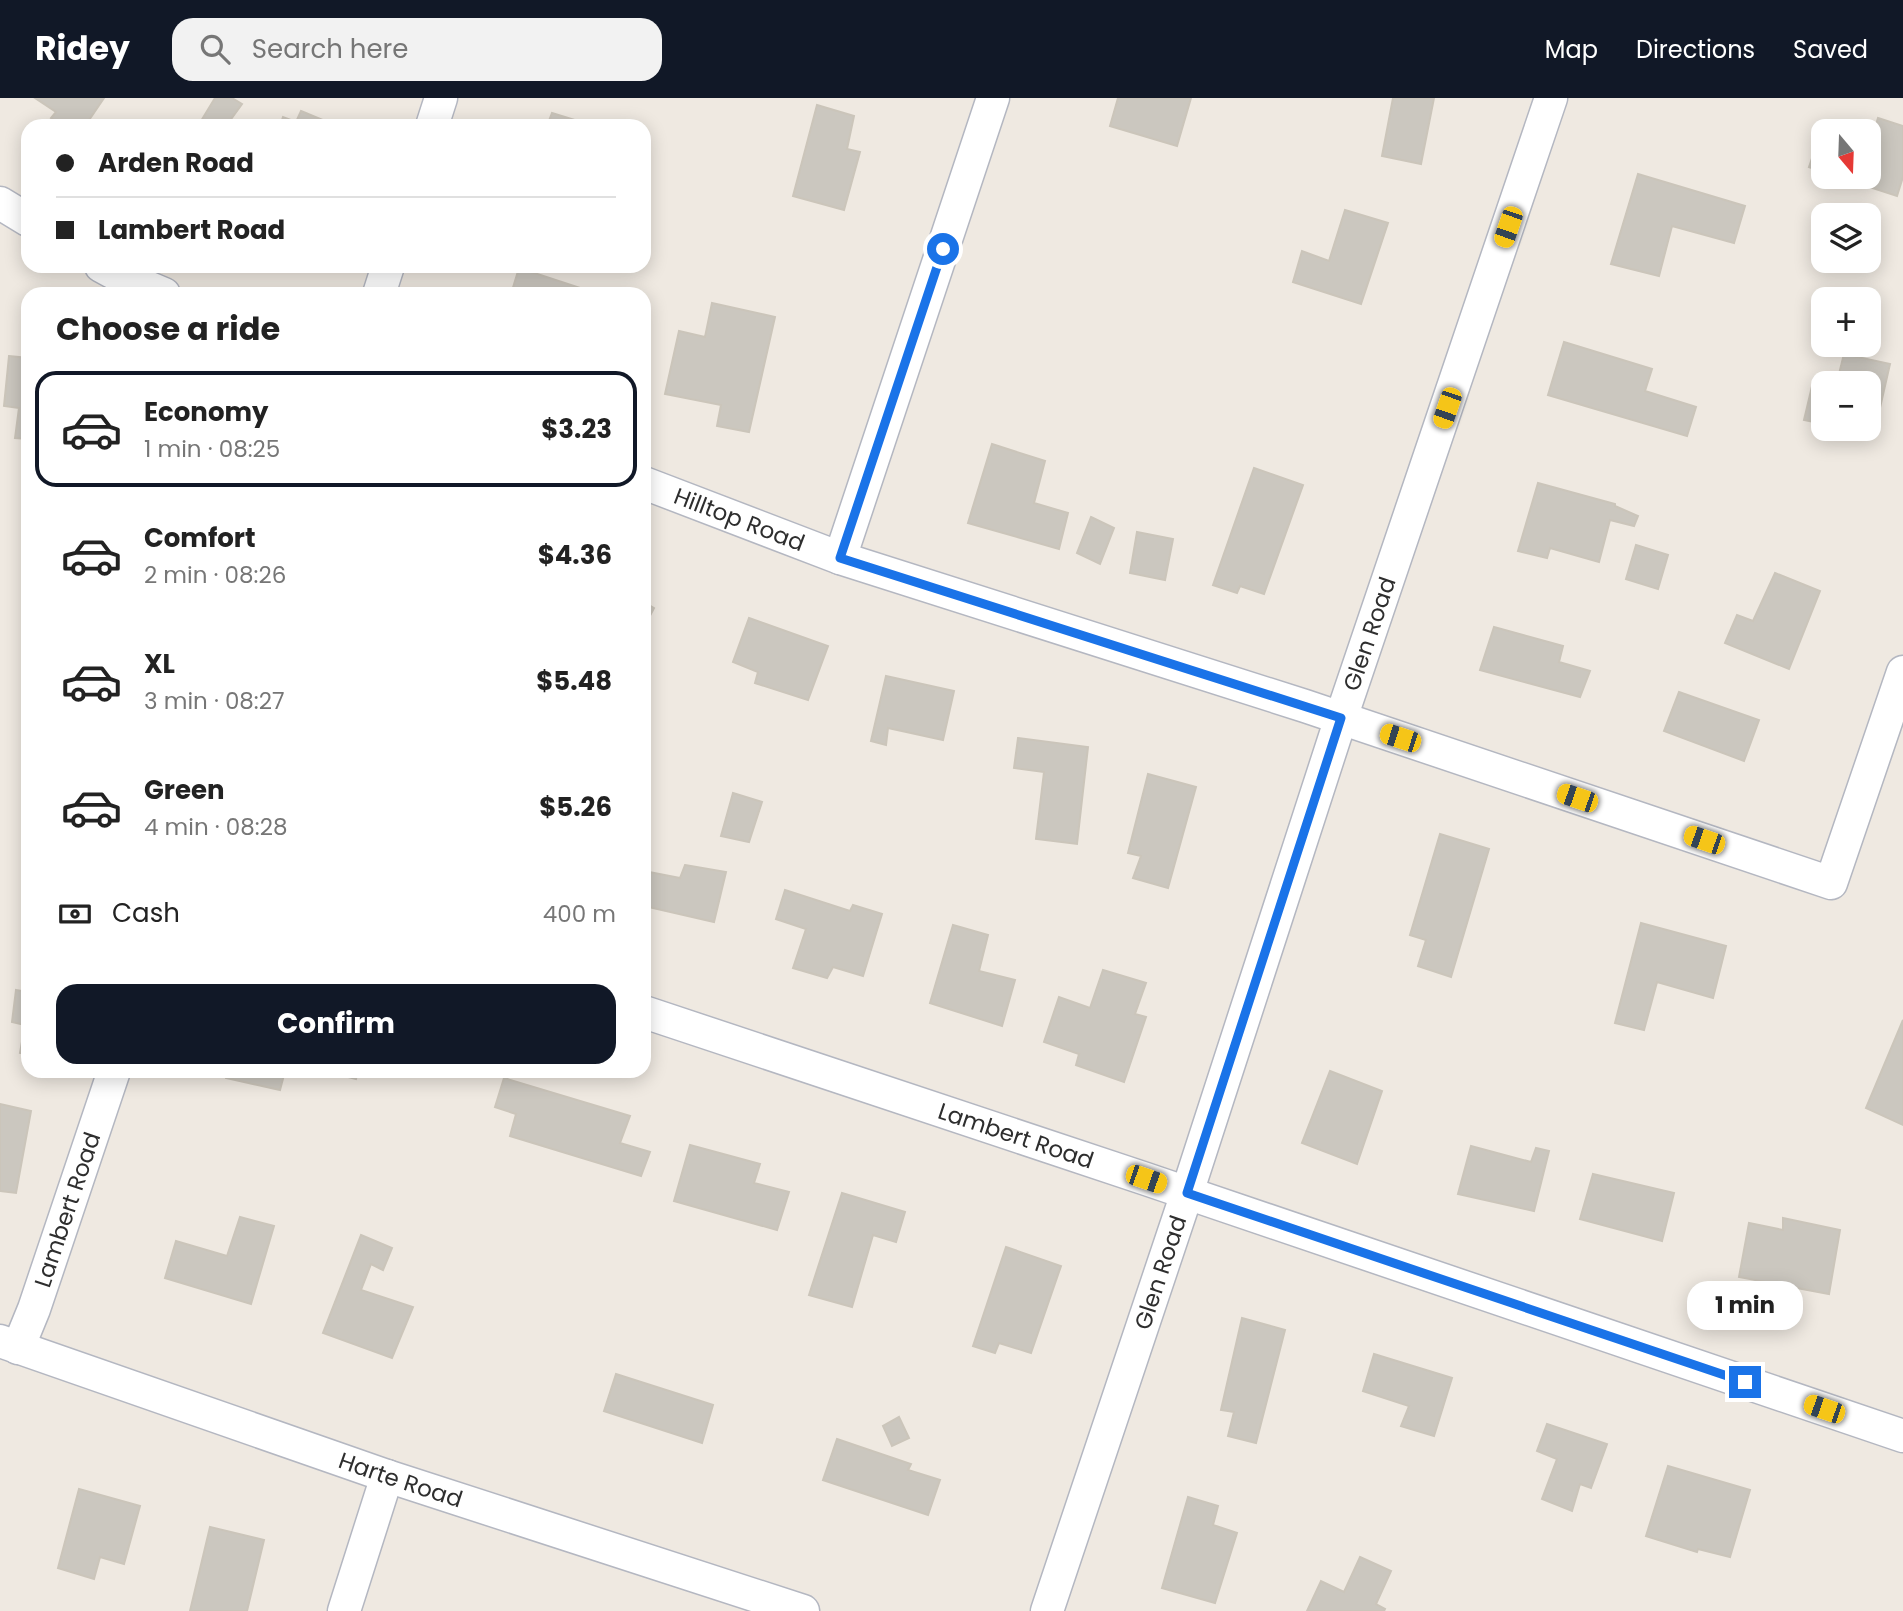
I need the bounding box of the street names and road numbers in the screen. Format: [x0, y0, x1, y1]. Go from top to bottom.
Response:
street label: Hilltop Road [669, 480, 809, 559]
street label: Glen Road [1335, 573, 1404, 695]
street label: Lambert Road [934, 1095, 1098, 1176]
street label: Lambert Road [26, 1128, 108, 1291]
street label: Glen Road [1126, 1211, 1194, 1334]
street label: Harte Road [334, 1444, 467, 1515]

